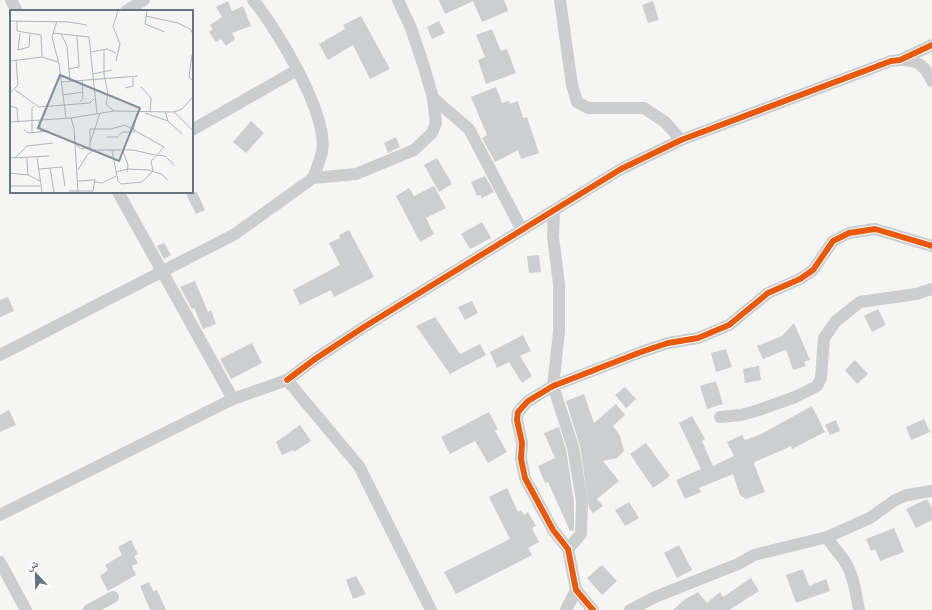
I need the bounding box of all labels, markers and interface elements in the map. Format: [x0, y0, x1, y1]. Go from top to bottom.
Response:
inset map [10, 10, 193, 193]
north arrow [16, 554, 56, 594]
text: ش [25, 557, 41, 574]

